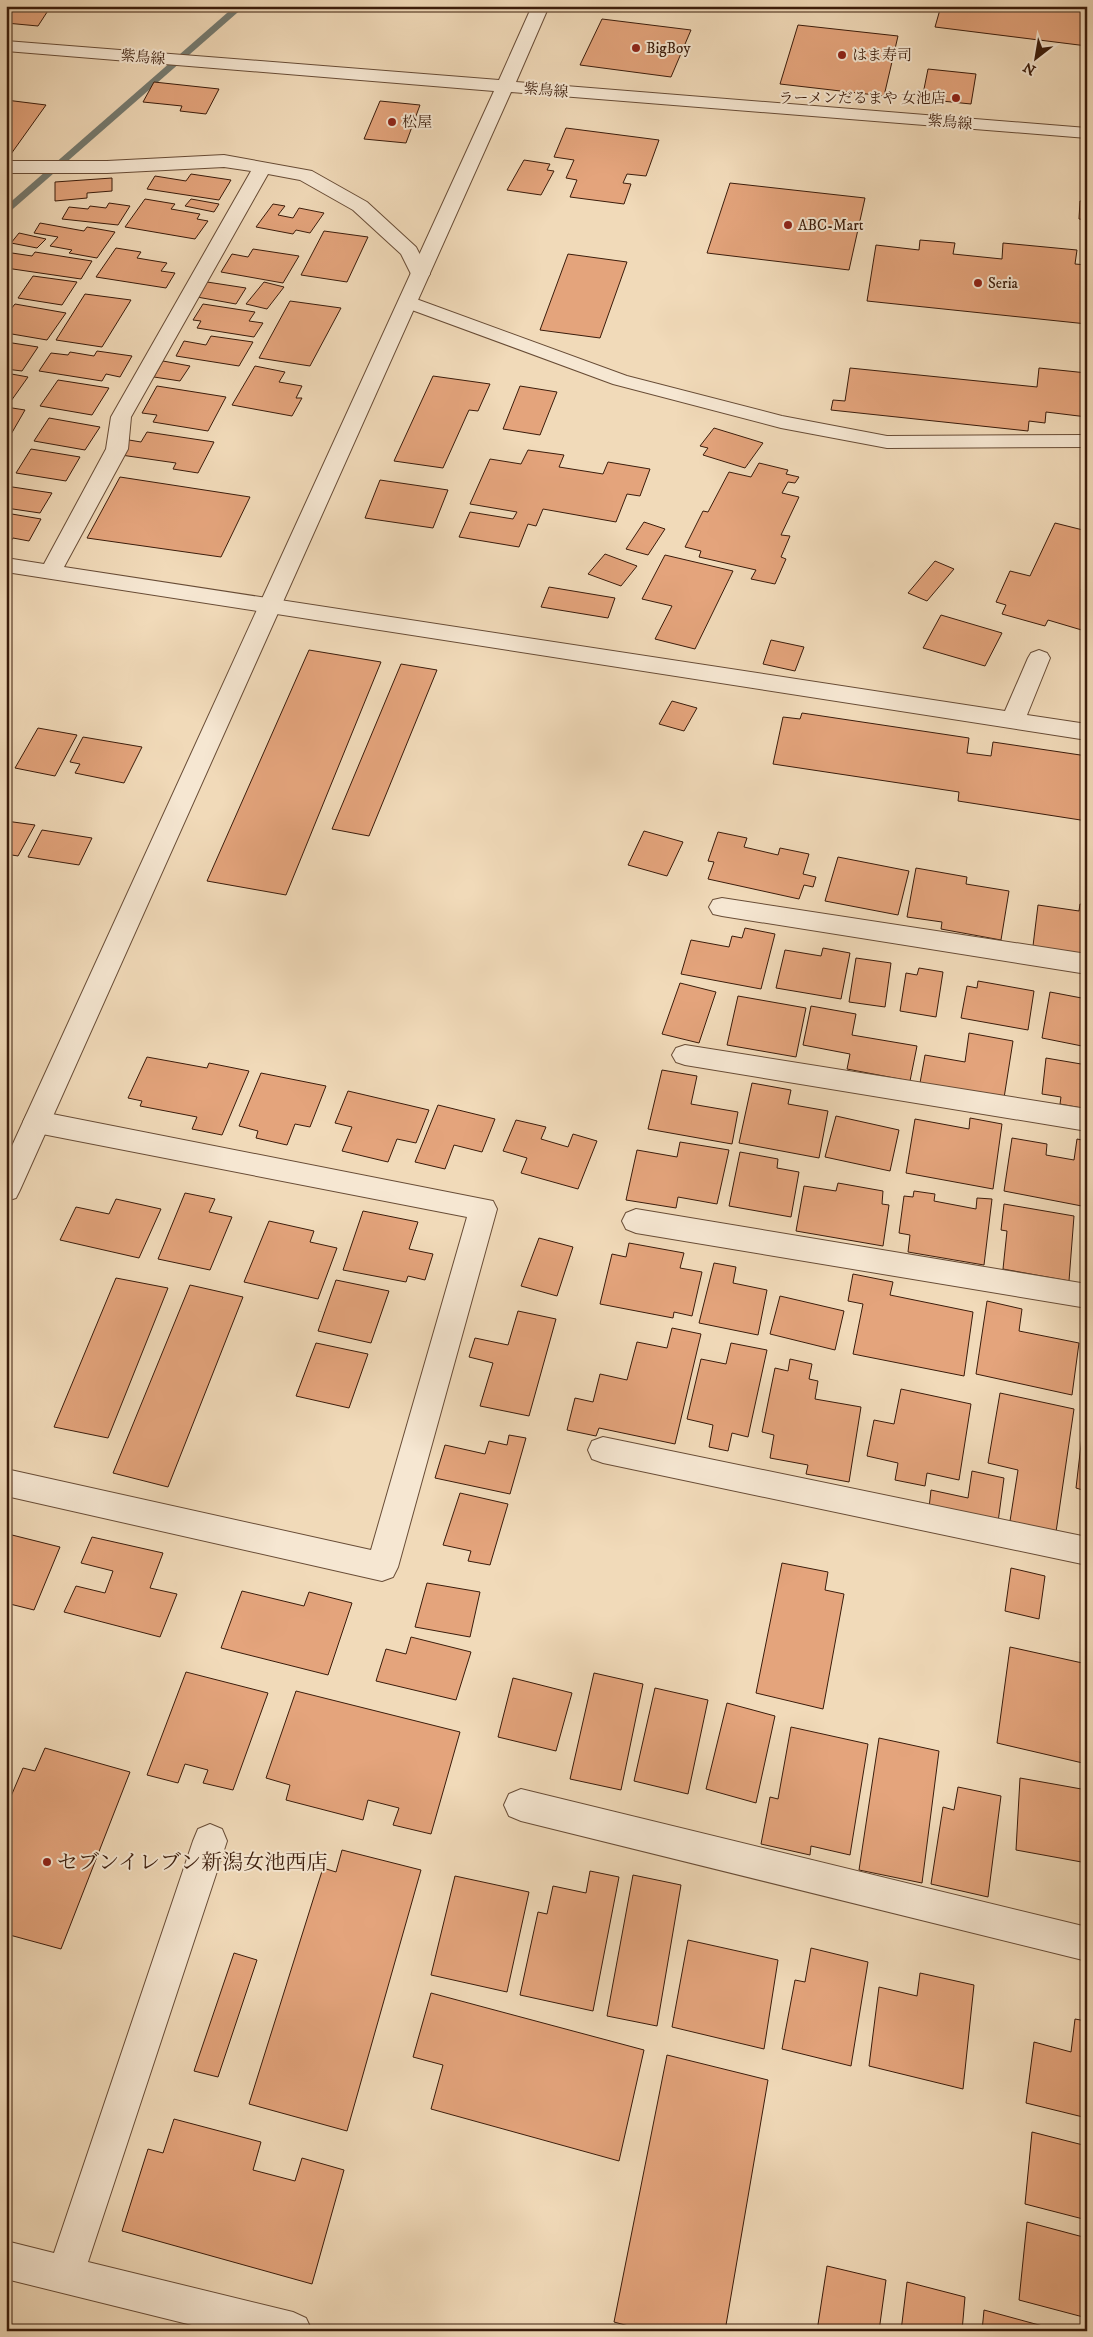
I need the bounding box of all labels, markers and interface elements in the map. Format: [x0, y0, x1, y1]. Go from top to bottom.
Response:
north arrow [1010, 32, 1060, 82]
place label: BigBoy [646, 39, 691, 58]
marker: BigBoy [630, 42, 642, 54]
street label: 紫鳥線 [120, 46, 166, 69]
place label: はま寿司 [852, 46, 912, 65]
marker: はま寿司 [836, 49, 848, 61]
text: N [1020, 57, 1039, 79]
street label: 紫鳥線 [523, 79, 569, 102]
place label: ラーメンだるまや 女池店 [779, 89, 946, 108]
marker: ラーメンだるまや 女池店 [950, 92, 962, 104]
street label: 紫鳥線 [927, 111, 973, 134]
place label: 松屋 [402, 113, 432, 132]
marker: 松屋 [386, 116, 398, 128]
place label: ABC-Mart [798, 216, 864, 235]
marker: ABC-Mart [782, 219, 794, 231]
place label: Seria [988, 274, 1019, 293]
marker: Seria [972, 277, 984, 289]
place label: セブンイレブン新潟女池西店 [57, 1850, 327, 1876]
marker: セブンイレブン新潟女池西店 [41, 1856, 53, 1868]

